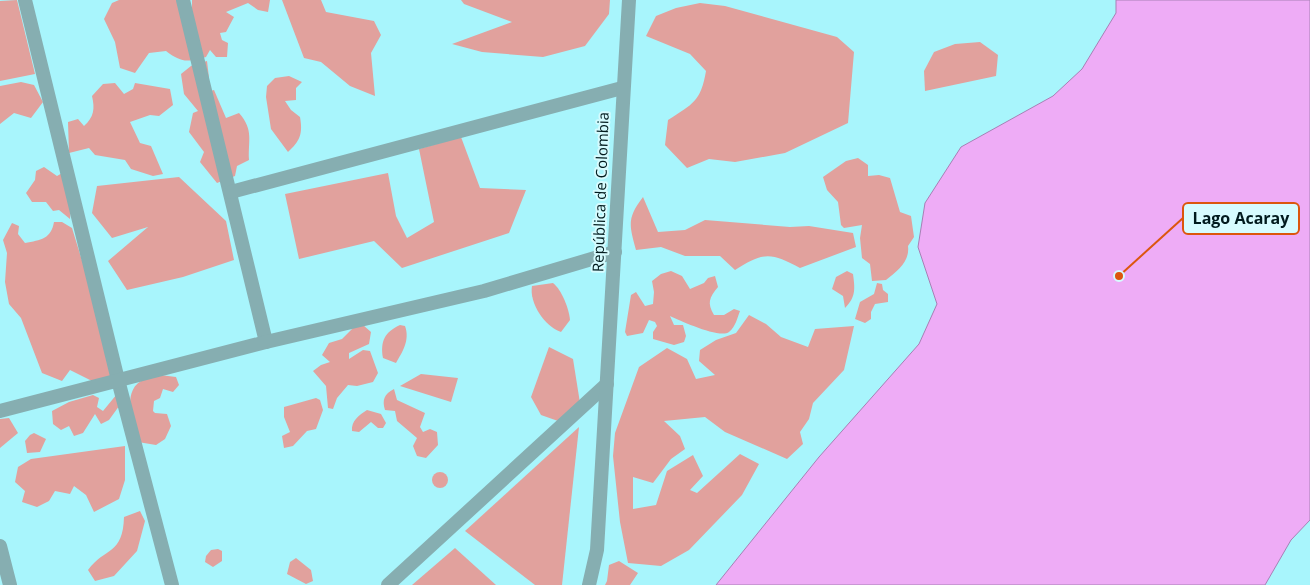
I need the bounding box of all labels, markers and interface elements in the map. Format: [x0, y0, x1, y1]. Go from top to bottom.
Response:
street label: República de Colombia [587, 112, 613, 272]
callout: Lago Acaray [1183, 203, 1299, 234]
text: Lago Acaray [1193, 207, 1290, 229]

